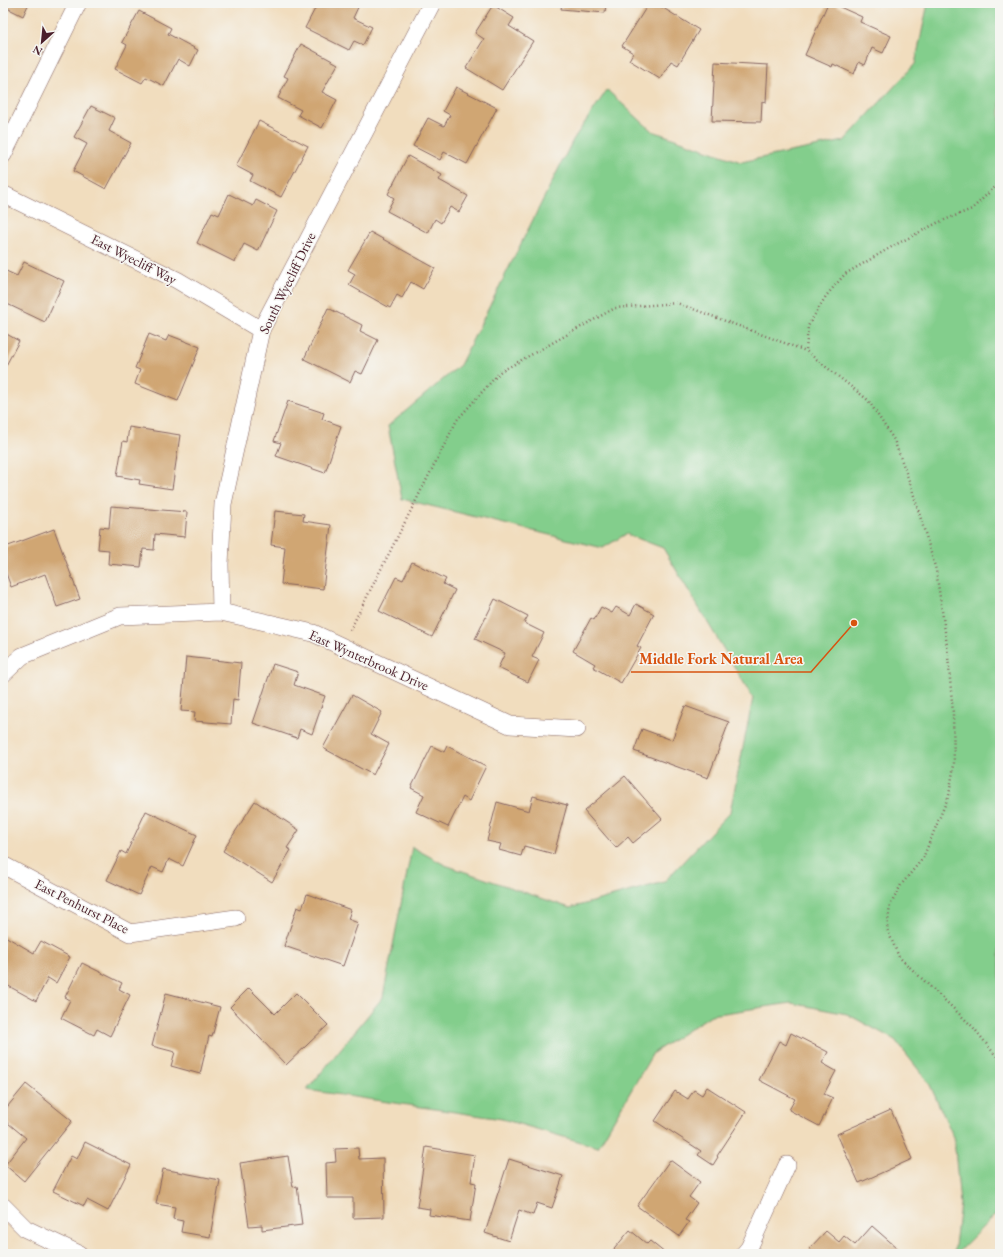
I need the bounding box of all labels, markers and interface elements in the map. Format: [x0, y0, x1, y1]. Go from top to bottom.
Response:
north arrow [22, 22, 62, 62]
text: N [30, 43, 45, 59]
street label: South Wyecliff Drive [255, 229, 320, 337]
street label: East Wyecliff Way [88, 230, 181, 289]
street label: East Wynterbrook Drive [306, 626, 432, 695]
callout: Middle Fork Natural Area [631, 645, 811, 672]
text: Middle Fork Natural Area [639, 649, 804, 668]
street label: East Penhurst Place [32, 875, 133, 938]

